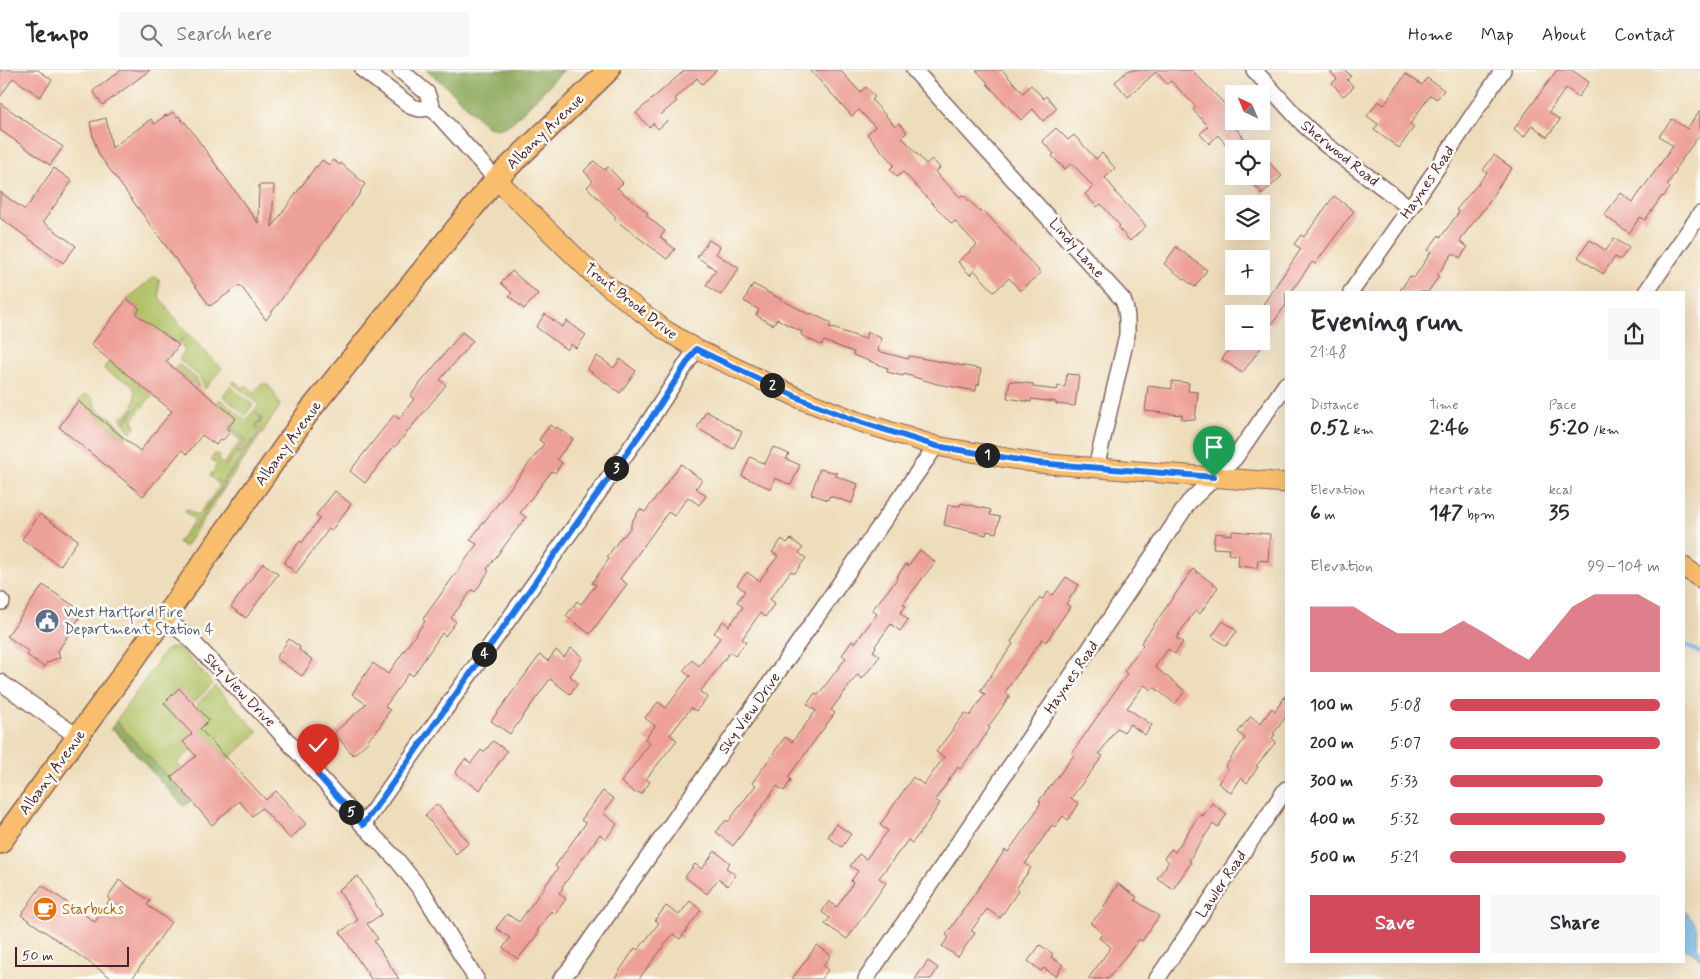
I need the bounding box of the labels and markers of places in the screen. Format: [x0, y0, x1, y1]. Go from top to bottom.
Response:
pin: 2 [760, 372, 784, 398]
pin [1193, 426, 1235, 477]
pin: 1 [974, 442, 1000, 468]
pin: 3 [604, 456, 628, 480]
place label: West Hartford Fire Department Station 4 [64, 603, 214, 640]
public building icon: West Hartford Fire Department Station 4 [34, 608, 60, 634]
pin: 4 [472, 642, 496, 666]
pin [297, 724, 339, 775]
pin: 5 [338, 800, 364, 824]
cafe icon: Starbucks [32, 896, 58, 922]
place label: Starbucks [62, 900, 124, 920]

